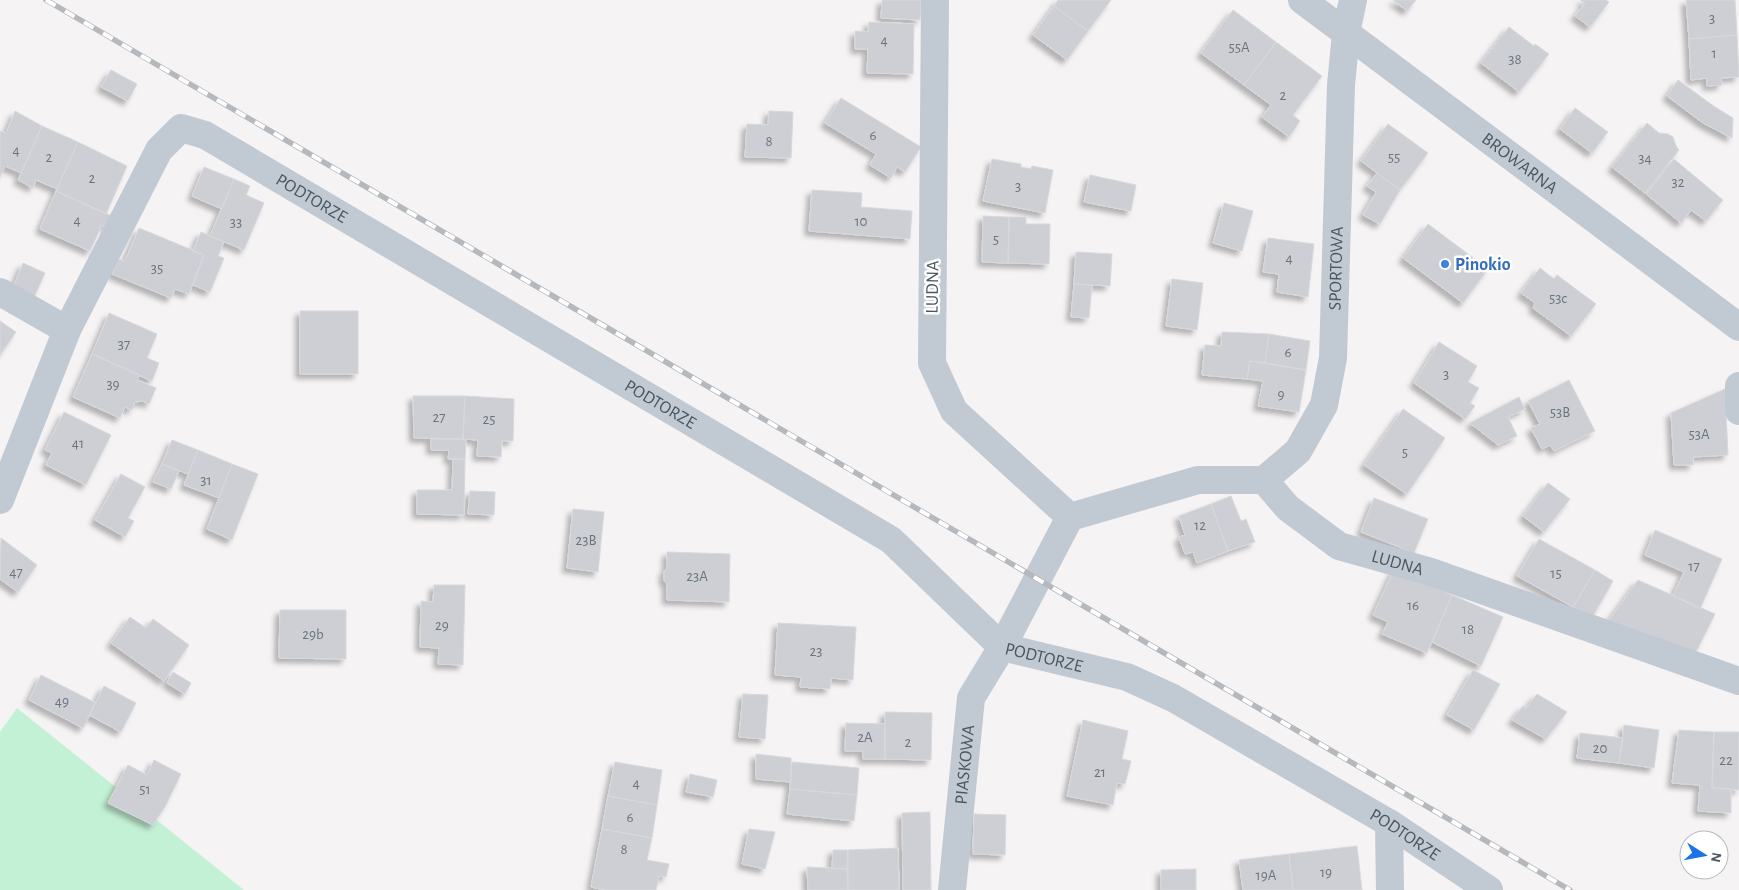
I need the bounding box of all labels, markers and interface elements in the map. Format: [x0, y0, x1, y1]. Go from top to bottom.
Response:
house number: 3 [1709, 11, 1715, 26]
house number: 4 [880, 33, 888, 48]
house number: 55A [1228, 40, 1250, 55]
house number: 1 [1711, 46, 1717, 61]
house number: 38 [1508, 52, 1522, 67]
house number: 2 [1280, 88, 1287, 103]
house number: 6 [869, 128, 877, 143]
street label: BROWARNA [1478, 130, 1561, 198]
house number: 8 [765, 134, 773, 149]
house number: 4 [12, 143, 20, 158]
house number: 2 [46, 150, 53, 165]
house number: 55 [1388, 150, 1400, 165]
house number: 34 [1638, 151, 1652, 166]
house number: 2 [89, 171, 96, 186]
street label: PODTORZE [272, 171, 350, 227]
house number: 32 [1671, 175, 1685, 190]
house number: 3 [1015, 179, 1021, 194]
house number: 4 [73, 213, 81, 228]
house number: 10 [854, 214, 868, 229]
house number: 33 [230, 215, 242, 230]
street label: SPORTOWA [1326, 226, 1347, 311]
house number: 5 [993, 232, 999, 247]
house number: 4 [1285, 251, 1293, 266]
place label: Pinokio [1455, 256, 1511, 274]
marker: Pinokio [1439, 258, 1451, 270]
street label: LUDNA [924, 260, 942, 314]
house number: 35 [151, 261, 163, 276]
house number: 53c [1549, 291, 1567, 306]
house number: 37 [118, 337, 130, 352]
house number: 6 [1284, 345, 1292, 360]
house number: 3 [1443, 367, 1449, 382]
house number: 39 [106, 377, 120, 392]
street label: PODTORZE [621, 377, 699, 433]
house number: 9 [1277, 387, 1285, 402]
house number: 53B [1550, 405, 1570, 420]
house number: 27 [432, 410, 446, 425]
house number: 25 [482, 412, 496, 427]
house number: 53A [1688, 427, 1710, 442]
house number: 41 [72, 436, 84, 451]
house number: 5 [1402, 445, 1408, 460]
house number: 31 [200, 473, 212, 488]
house number: 12 [1194, 518, 1206, 533]
house number: 23B [575, 533, 597, 548]
street label: LUDNA [1369, 548, 1426, 580]
house number: 17 [1688, 559, 1700, 574]
house number: 47 [9, 565, 23, 580]
house number: 15 [1550, 566, 1562, 581]
house number: 23A [686, 569, 708, 584]
house number: 16 [1407, 598, 1419, 613]
house number: 29 [435, 618, 449, 633]
house number: 18 [1462, 622, 1474, 637]
house number: 29b [302, 627, 324, 642]
street label: PODTORZE [1003, 640, 1085, 676]
house number: 23 [809, 644, 823, 659]
house number: 49 [55, 694, 69, 709]
street label: PIASKOWA [953, 724, 978, 805]
house number: 2A [857, 730, 873, 745]
house number: 2 [905, 735, 912, 750]
house number: 20 [1593, 741, 1607, 756]
house number: 22 [1719, 753, 1733, 768]
house number: 21 [1094, 765, 1106, 780]
house number: 4 [632, 776, 640, 791]
house number: 51 [139, 782, 151, 797]
street label: PODTORZE [1366, 806, 1443, 864]
house number: 6 [626, 810, 634, 825]
north arrow [1679, 830, 1729, 880]
house number: 8 [620, 842, 628, 857]
text: N [1708, 851, 1724, 863]
house number: 19 [1320, 865, 1332, 880]
house number: 19A [1256, 868, 1277, 883]

